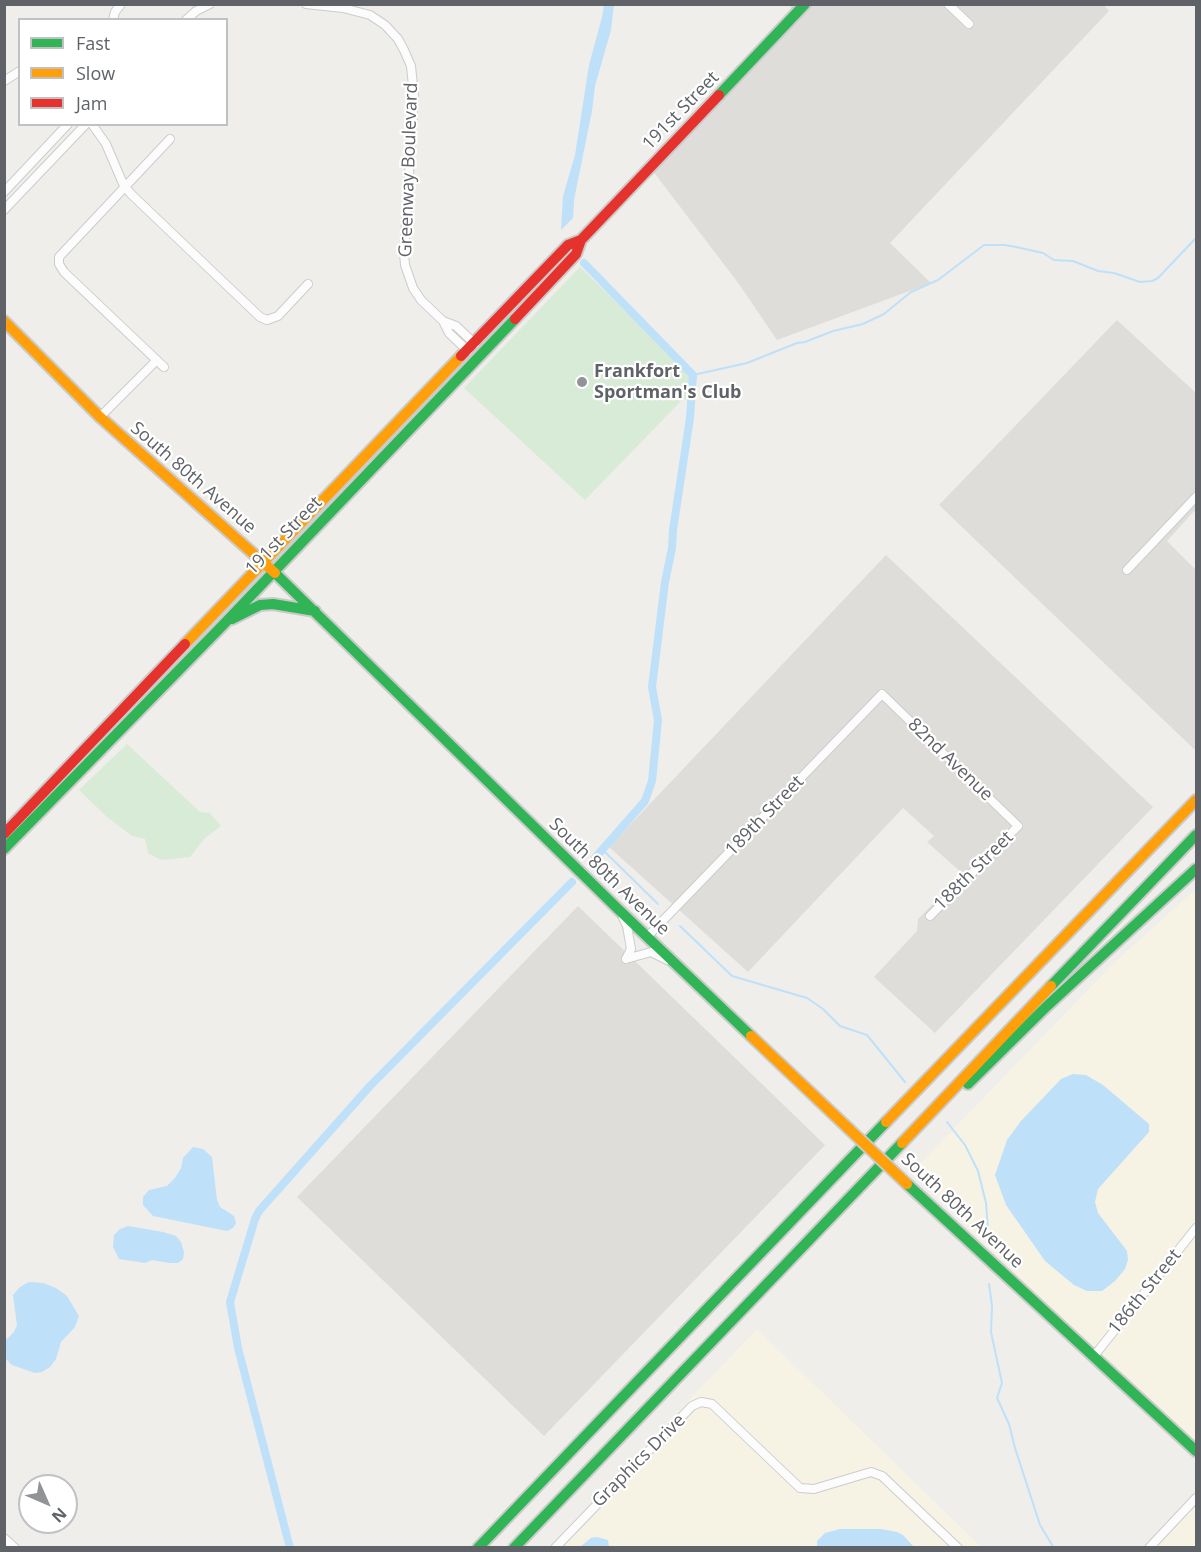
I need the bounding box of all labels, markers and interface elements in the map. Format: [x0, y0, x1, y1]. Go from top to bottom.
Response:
legend [18, 18, 228, 126]
text: Fast [76, 31, 110, 55]
text: Slow [76, 61, 115, 85]
street label: 191st Street [638, 67, 724, 155]
street label: Greenway Boulevard [395, 82, 423, 258]
text: Jam [76, 91, 108, 115]
place label: Frankfort Sportman's Club [594, 361, 741, 404]
marker: Frankfort Sportman's Club [575, 375, 589, 389]
street label: South 80th Avenue [126, 418, 260, 538]
street label: 191st Street [241, 492, 327, 580]
street label: 82nd Avenue [903, 714, 997, 806]
street label: 189th Street [721, 771, 809, 861]
street label: South 80th Avenue [544, 814, 674, 940]
street label: 188th Street [930, 827, 1018, 915]
street label: South 80th Avenue [896, 1149, 1028, 1273]
street label: 186th Street [1104, 1245, 1186, 1339]
street label: Graphics Drive [588, 1410, 690, 1512]
north arrow [18, 1474, 78, 1534]
text: N [47, 1503, 72, 1528]

